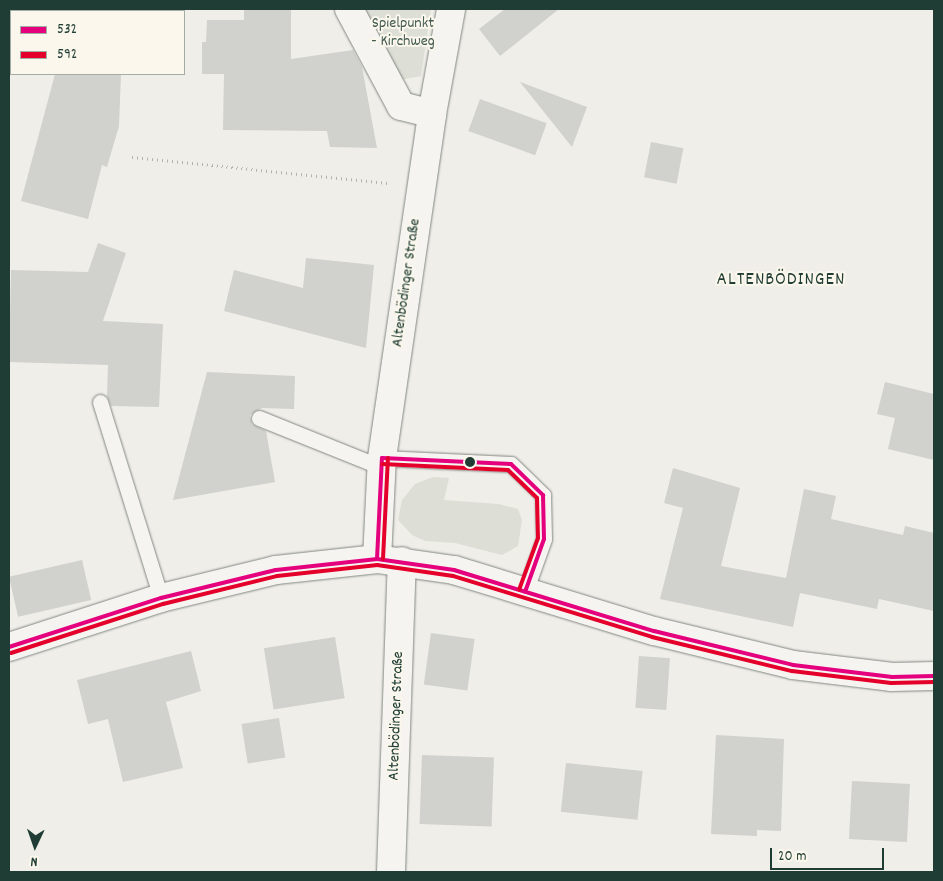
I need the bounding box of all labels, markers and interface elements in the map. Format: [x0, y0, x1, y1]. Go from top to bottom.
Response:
legend [10, 10, 185, 75]
park label: Spielpunkt - Kirchweg [371, 14, 435, 52]
text: 532 [57, 19, 77, 41]
text: 592 [57, 44, 77, 66]
street label: Altenbödinger Straße [388, 218, 426, 348]
district label: ALTENBÖDINGEN [715, 270, 847, 292]
unlabelled marker [465, 457, 475, 467]
street label: Altenbödinger Straße [385, 651, 409, 781]
north arrow [10, 821, 60, 871]
scale bar [773, 838, 887, 870]
text: 20 m [778, 846, 806, 868]
text: N [30, 851, 38, 871]

